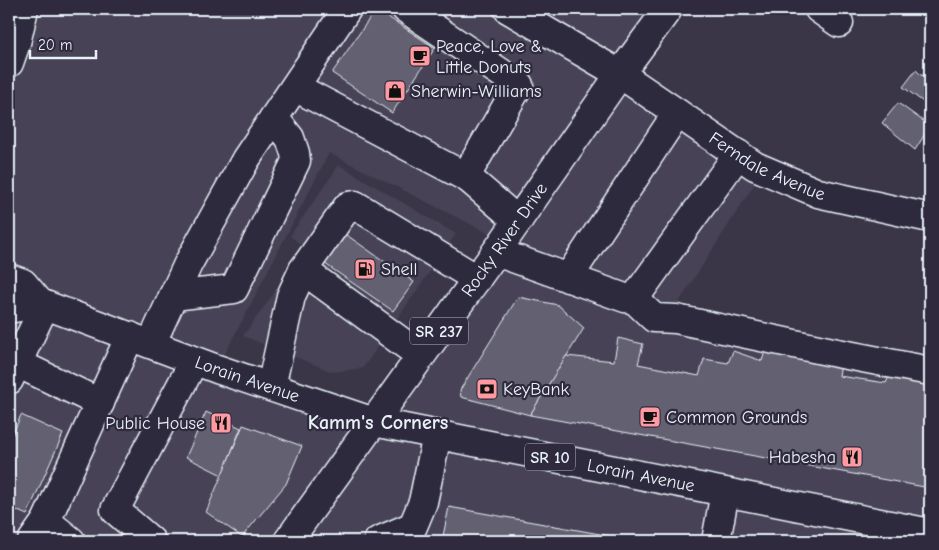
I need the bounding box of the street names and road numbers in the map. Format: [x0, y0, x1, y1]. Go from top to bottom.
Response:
street label: Ferndale Avenue [705, 128, 827, 205]
street label: Rocky River Drive [457, 179, 552, 301]
road number: SR 237 [410, 318, 468, 344]
street label: Lorain Avenue [192, 352, 302, 407]
road number: SR 10 [525, 444, 575, 471]
street label: Lorain Avenue [585, 455, 697, 497]

